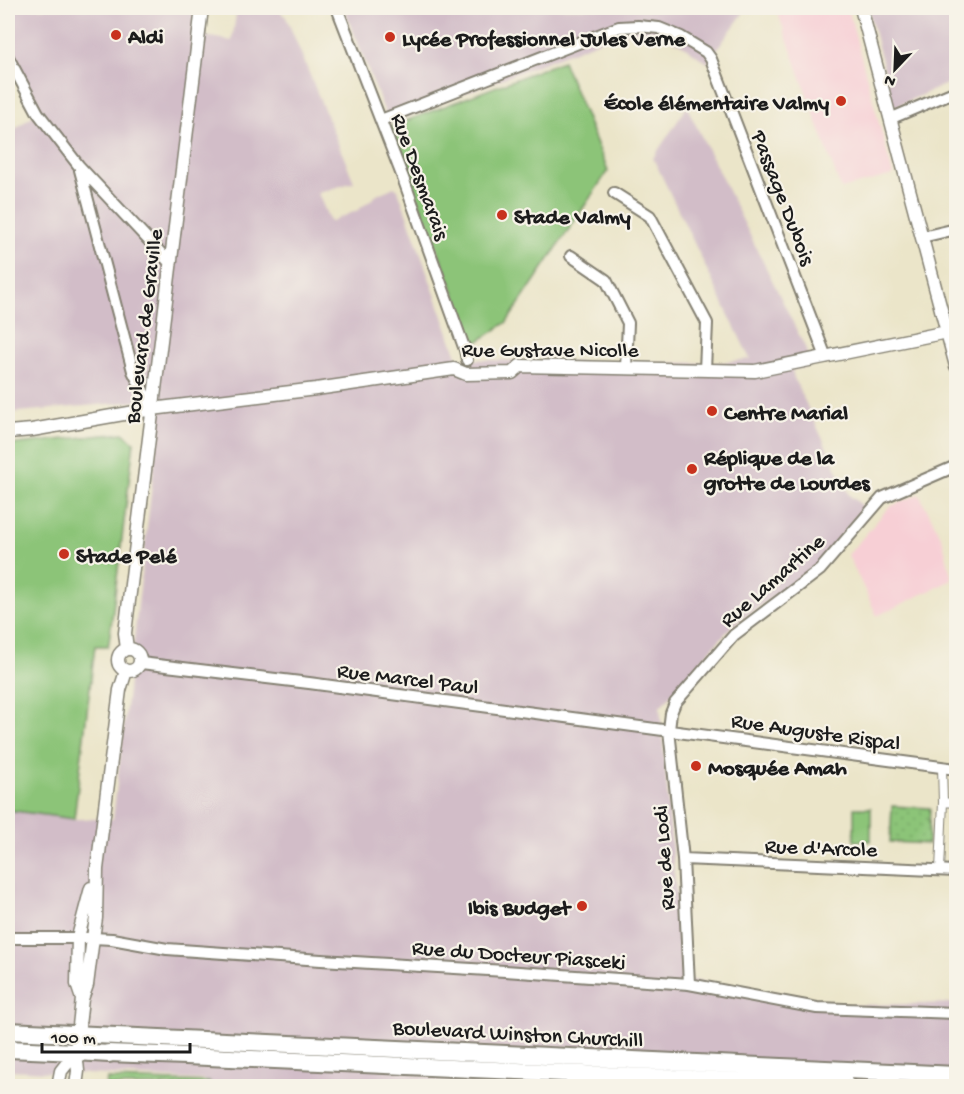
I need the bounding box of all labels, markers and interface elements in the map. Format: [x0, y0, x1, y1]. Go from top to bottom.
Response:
place label: Aldi [127, 26, 164, 52]
marker: Aldi [109, 28, 123, 42]
place label: Lycée Professionnel Jules Verne [402, 28, 686, 54]
marker: Lycée Professionnel Jules Verne [383, 30, 397, 44]
north arrow [865, 39, 925, 99]
text: N [881, 69, 899, 90]
place label: École élémentaire Valmy [604, 92, 829, 118]
marker: École élémentaire Valmy [834, 94, 848, 108]
street label: Rue Desmarais [383, 110, 453, 245]
street label: Passage Dubois [743, 126, 819, 270]
place label: Stade Valmy [514, 206, 631, 232]
marker: Stade Valmy [495, 208, 509, 222]
street label: Boulevard de Graville [121, 227, 171, 426]
street label: Rue Gustave Nicolle [461, 339, 639, 365]
place label: Centre Marial [723, 402, 848, 428]
marker: Centre Marial [705, 404, 719, 418]
place label: Réplique de la grotte de Lourdes [703, 447, 872, 498]
marker: Réplique de la grotte de Lourdes [685, 462, 699, 476]
street label: Rue Lamartine [716, 529, 832, 634]
place label: Stade Pelé [76, 545, 177, 571]
marker: Stade Pelé [57, 547, 71, 561]
street label: Rue Marcel Paul [335, 659, 480, 703]
street label: Rue Auguste Rispal [729, 709, 902, 759]
place label: Mosquée Amah [708, 757, 847, 783]
marker: Mosquée Amah [689, 759, 703, 773]
street label: Rue de Lodi [649, 804, 683, 911]
street label: Rue d'Arcole [764, 835, 878, 865]
place label: Ibis Budget [468, 897, 572, 923]
marker: Ibis Budget [575, 899, 589, 913]
street label: Rue du Docteur Piasceki [411, 937, 627, 977]
scale bar [42, 1016, 190, 1054]
street label: Boulevard Winston Churchill [391, 1016, 644, 1056]
text: 100 m [50, 1029, 96, 1050]

